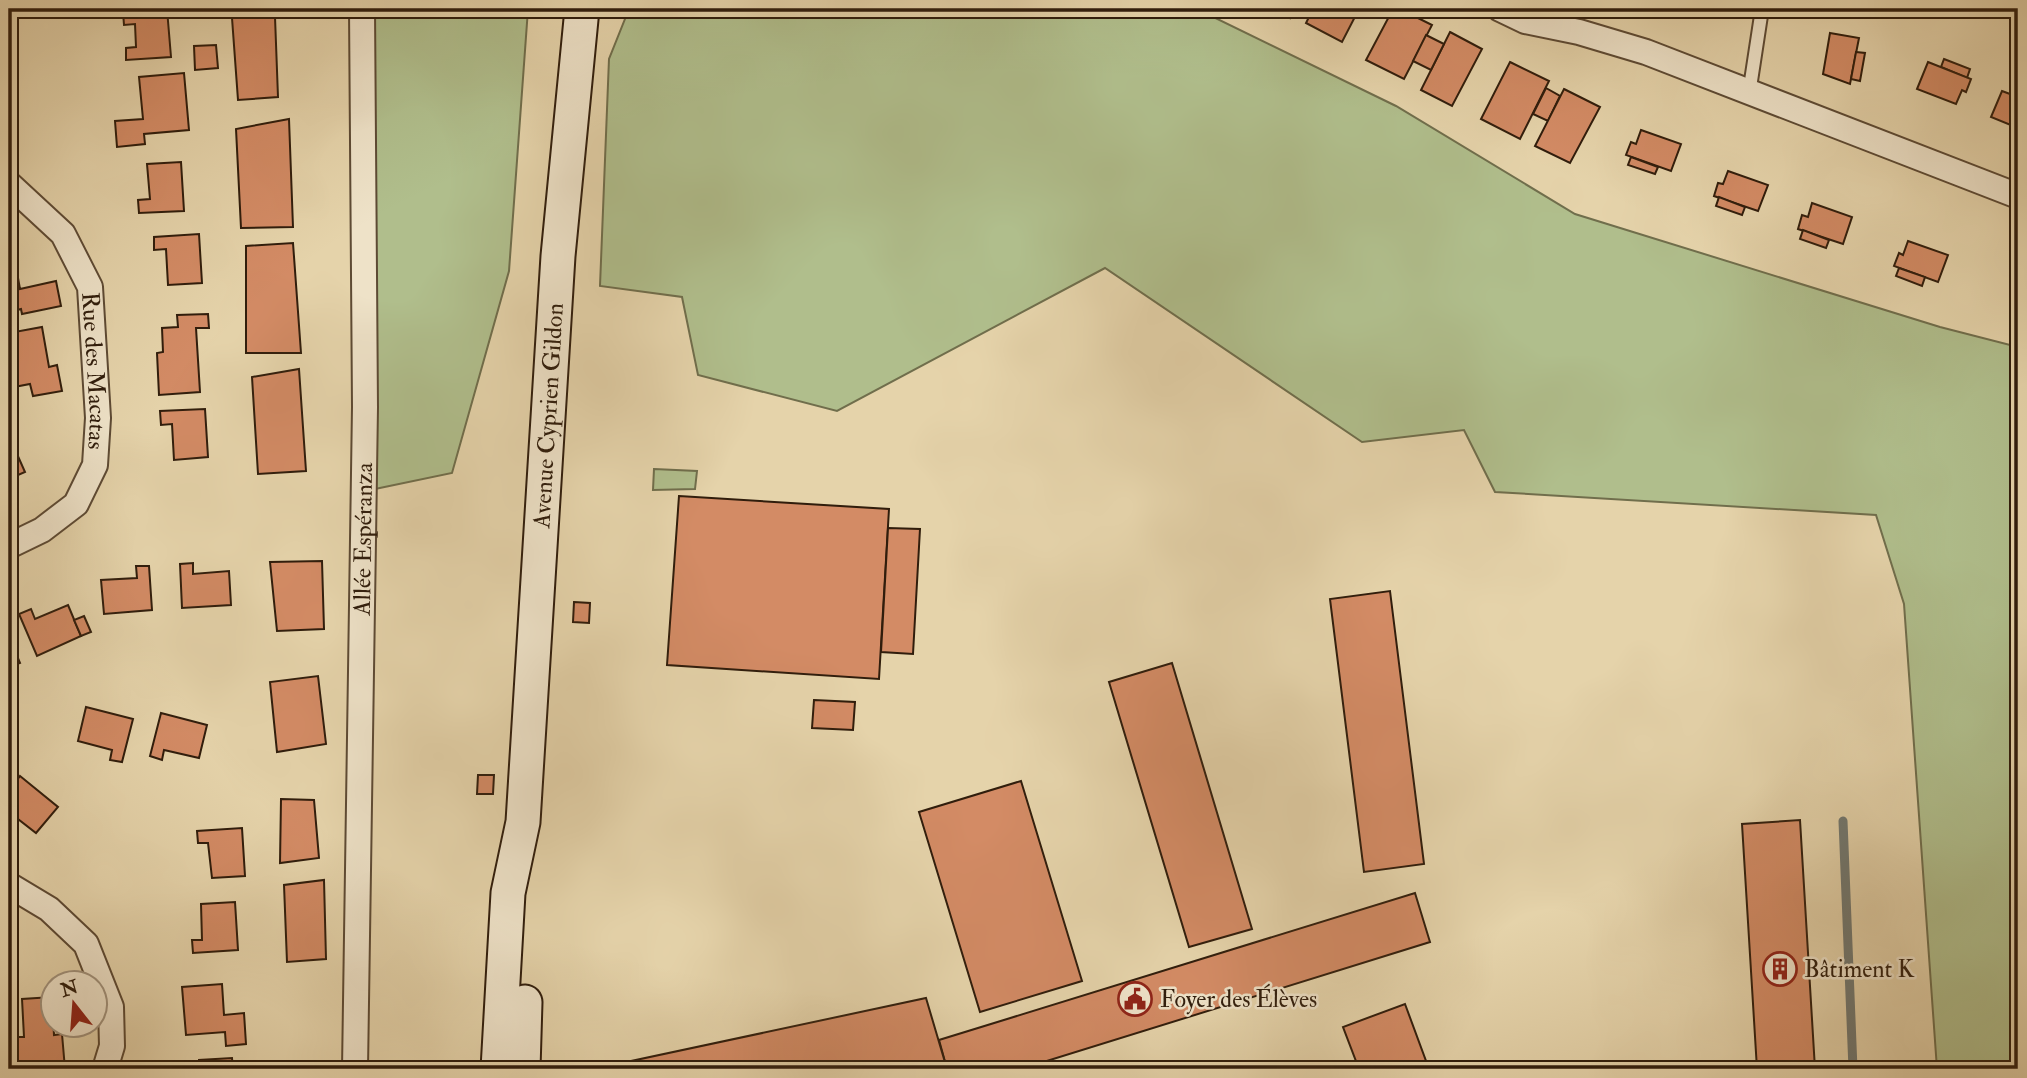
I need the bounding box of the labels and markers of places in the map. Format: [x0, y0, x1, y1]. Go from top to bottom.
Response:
building icon: Bâtiment K [1761, 950, 1799, 988]
place label: Bâtiment K [1804, 954, 1914, 985]
public building icon: Foyer des Élèves [1116, 980, 1154, 1018]
place label: Foyer des Élèves [1160, 983, 1317, 1015]

